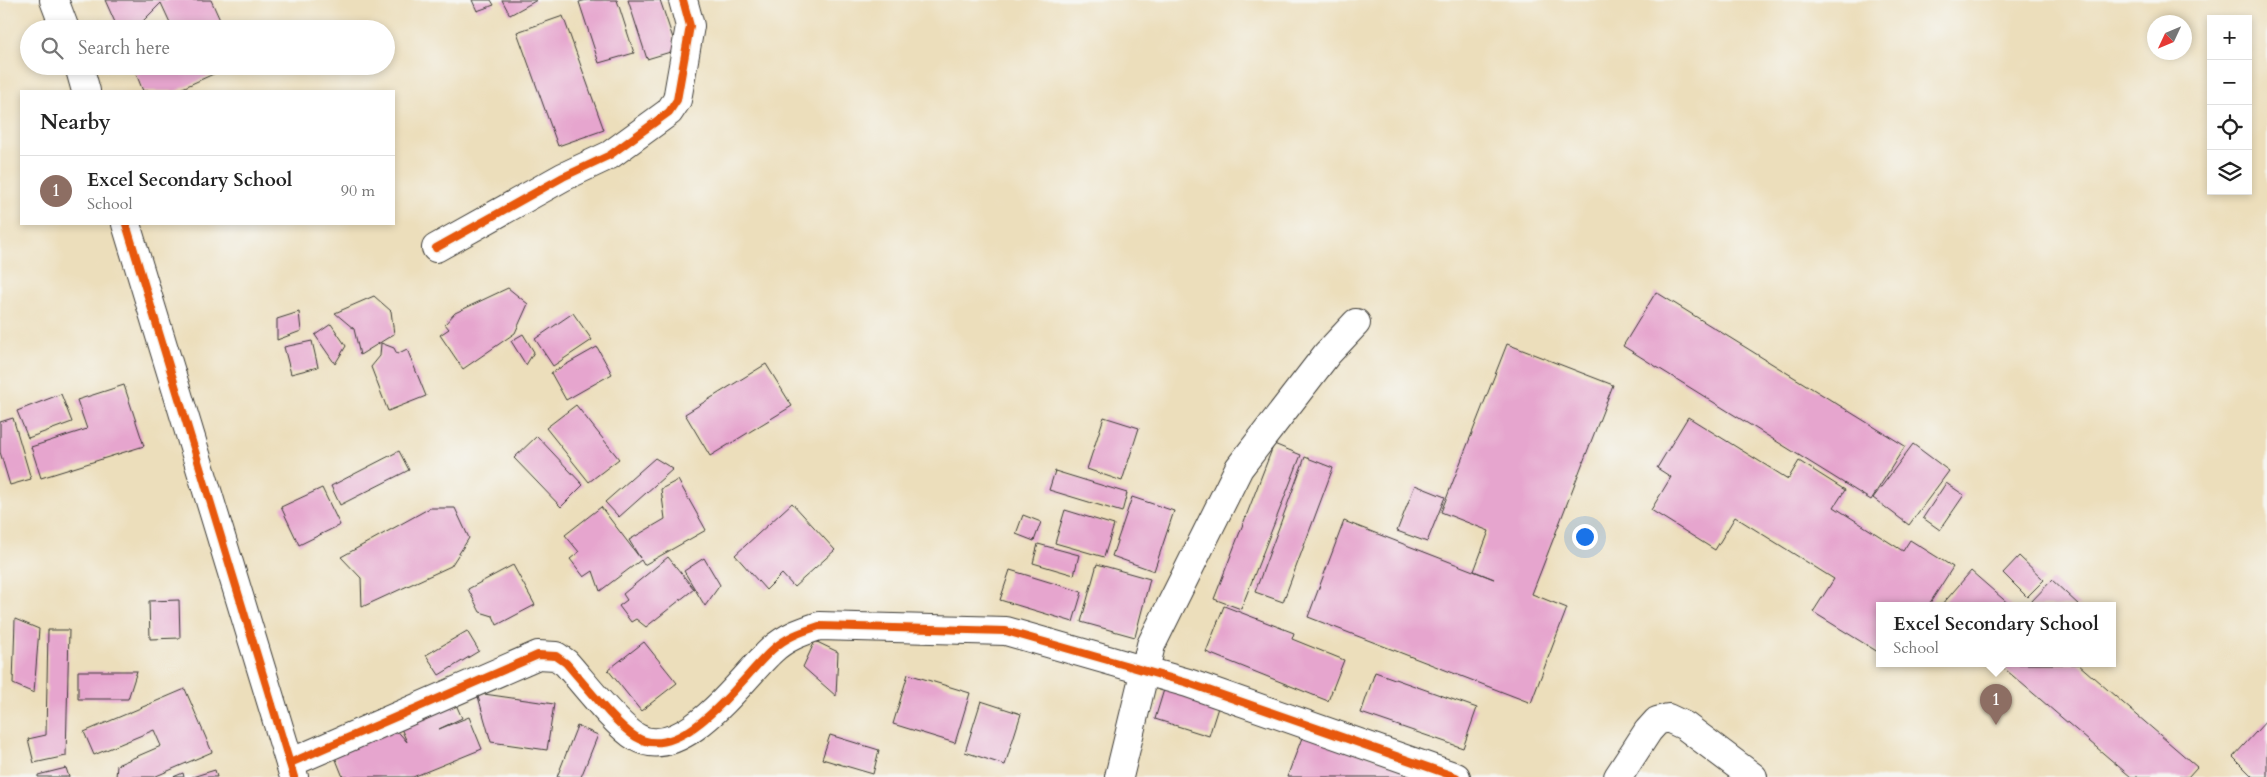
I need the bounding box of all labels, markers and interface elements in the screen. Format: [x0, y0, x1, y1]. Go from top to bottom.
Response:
north arrow [2147, 15, 2192, 60]
map controls [2207, 15, 2252, 195]
button: + [2207, 15, 2252, 60]
search box [20, 20, 395, 75]
icon: search [38, 34, 66, 62]
text: Search here [78, 35, 170, 61]
button: − [2207, 60, 2252, 105]
button: locate [2207, 105, 2252, 150]
text: Nearby [40, 108, 111, 137]
button: layers [2207, 150, 2252, 195]
text: Excel Secondary School [87, 167, 292, 193]
text: 1 [52, 180, 60, 202]
text: 90 m [341, 180, 375, 202]
text: School [87, 193, 132, 215]
your location [1572, 524, 1598, 550]
popup [1876, 602, 2116, 667]
text: Excel Secondary School [1893, 611, 2099, 637]
text: School [1893, 637, 1939, 659]
pin: 1 [1980, 684, 2012, 725]

